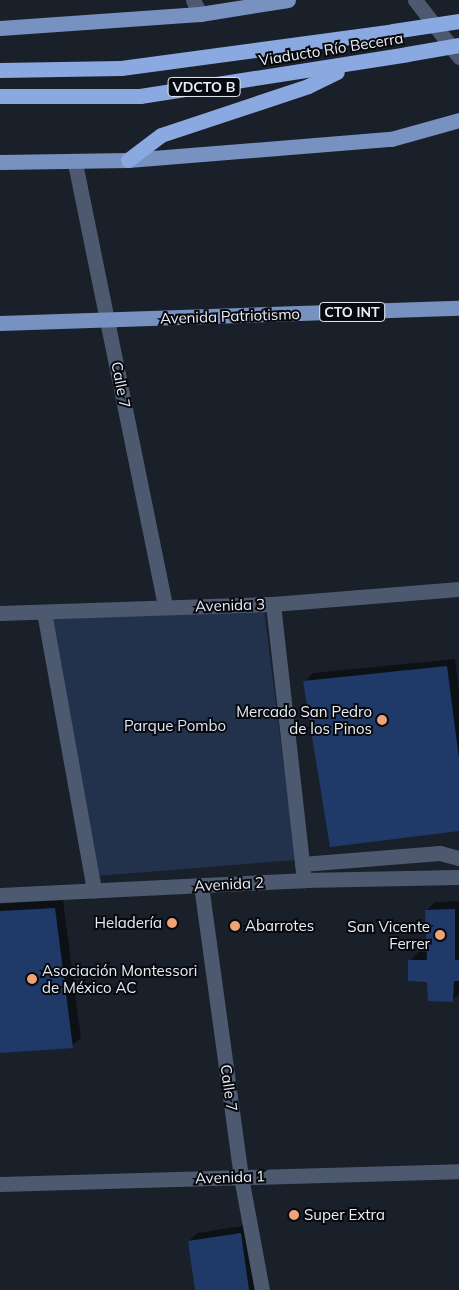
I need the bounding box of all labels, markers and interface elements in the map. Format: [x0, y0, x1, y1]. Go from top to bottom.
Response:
street label: Viaducto Río Becerra [258, 29, 404, 69]
road number: VDCTO B [166, 75, 242, 98]
road number: CTO INT [318, 300, 386, 324]
street label: Avenida Patriotismo [160, 305, 300, 327]
street label: Calle 7 [108, 360, 134, 410]
street label: Avenida 3 [195, 595, 265, 615]
place label: Mercado San Pedro de los Pinos [236, 702, 372, 737]
marker: Mercado San Pedro de los Pinos [376, 714, 388, 726]
park label: Parque Pombo [124, 717, 226, 735]
street label: Avenida 2 [194, 873, 264, 895]
place label: Heladería [95, 914, 162, 932]
marker: Heladería [166, 917, 178, 929]
place label: Abarrotes [245, 917, 314, 935]
place label: San Vicente Ferrer [347, 917, 430, 952]
marker: Abarrotes [229, 920, 241, 932]
marker: San Vicente Ferrer [434, 929, 446, 941]
place label: Asociación Montessori de México AC [42, 961, 197, 996]
marker: Asociación Montessori de México AC [26, 973, 38, 985]
street label: Calle 7 [217, 1063, 241, 1113]
street label: Avenida 1 [195, 1167, 265, 1187]
place label: Super Extra [304, 1206, 385, 1224]
marker: Super Extra [288, 1209, 300, 1221]

